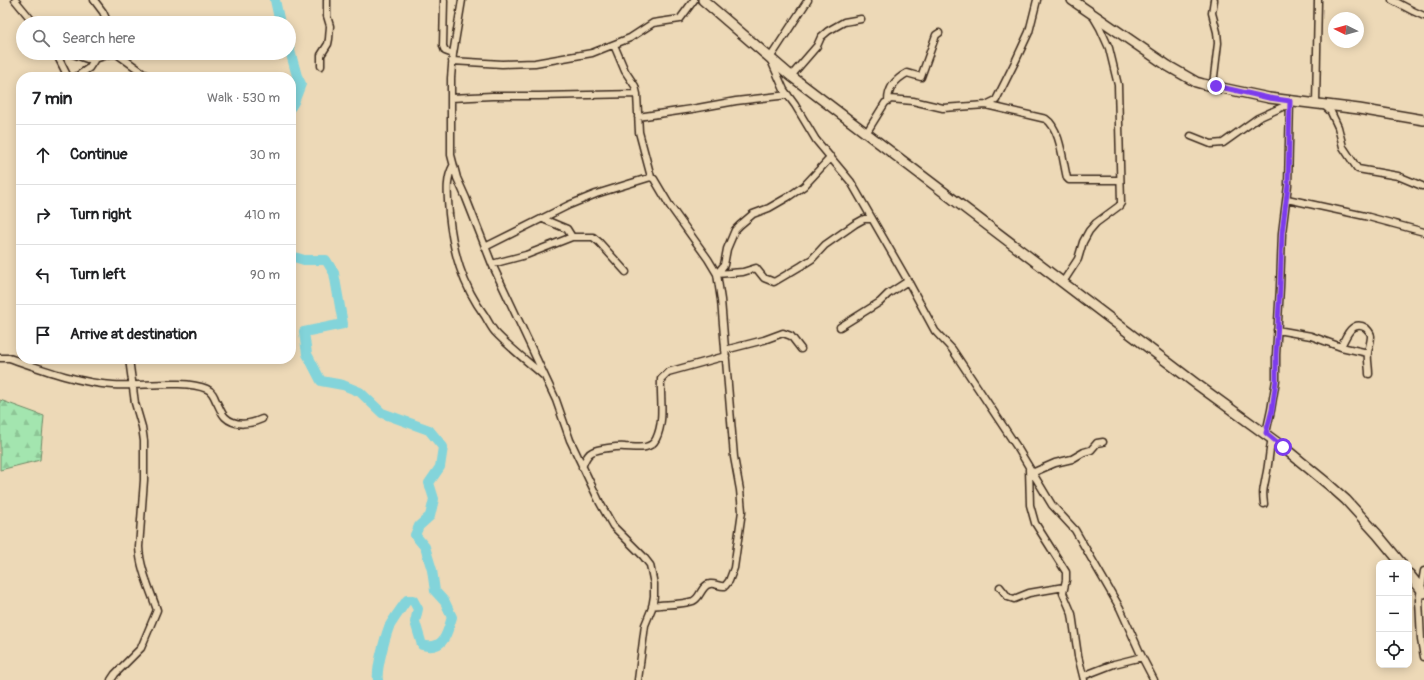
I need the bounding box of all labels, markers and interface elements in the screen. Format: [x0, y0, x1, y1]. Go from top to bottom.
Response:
north arrow [1328, 12, 1364, 48]
search box [16, 16, 296, 60]
icon: search [30, 27, 52, 49]
text: Search here [62, 29, 135, 48]
route end [1207, 77, 1225, 95]
text: 7 min [32, 88, 72, 109]
text: Walk · 530 m [207, 90, 280, 106]
icon: ahead [32, 144, 54, 166]
text: Continue [70, 145, 128, 164]
text: 30 m [250, 147, 280, 163]
icon: right [32, 204, 54, 226]
text: Turn right [70, 205, 131, 224]
text: 410 m [244, 207, 280, 223]
icon: left [32, 264, 54, 286]
text: Turn left [70, 265, 126, 284]
text: 90 m [250, 267, 280, 283]
icon: arrive [32, 324, 54, 346]
text: Arrive at destination [70, 325, 197, 344]
route start [1274, 438, 1292, 456]
map controls [1376, 560, 1412, 668]
button: + [1376, 560, 1412, 596]
button: − [1376, 596, 1412, 632]
button: locate [1376, 632, 1412, 668]

